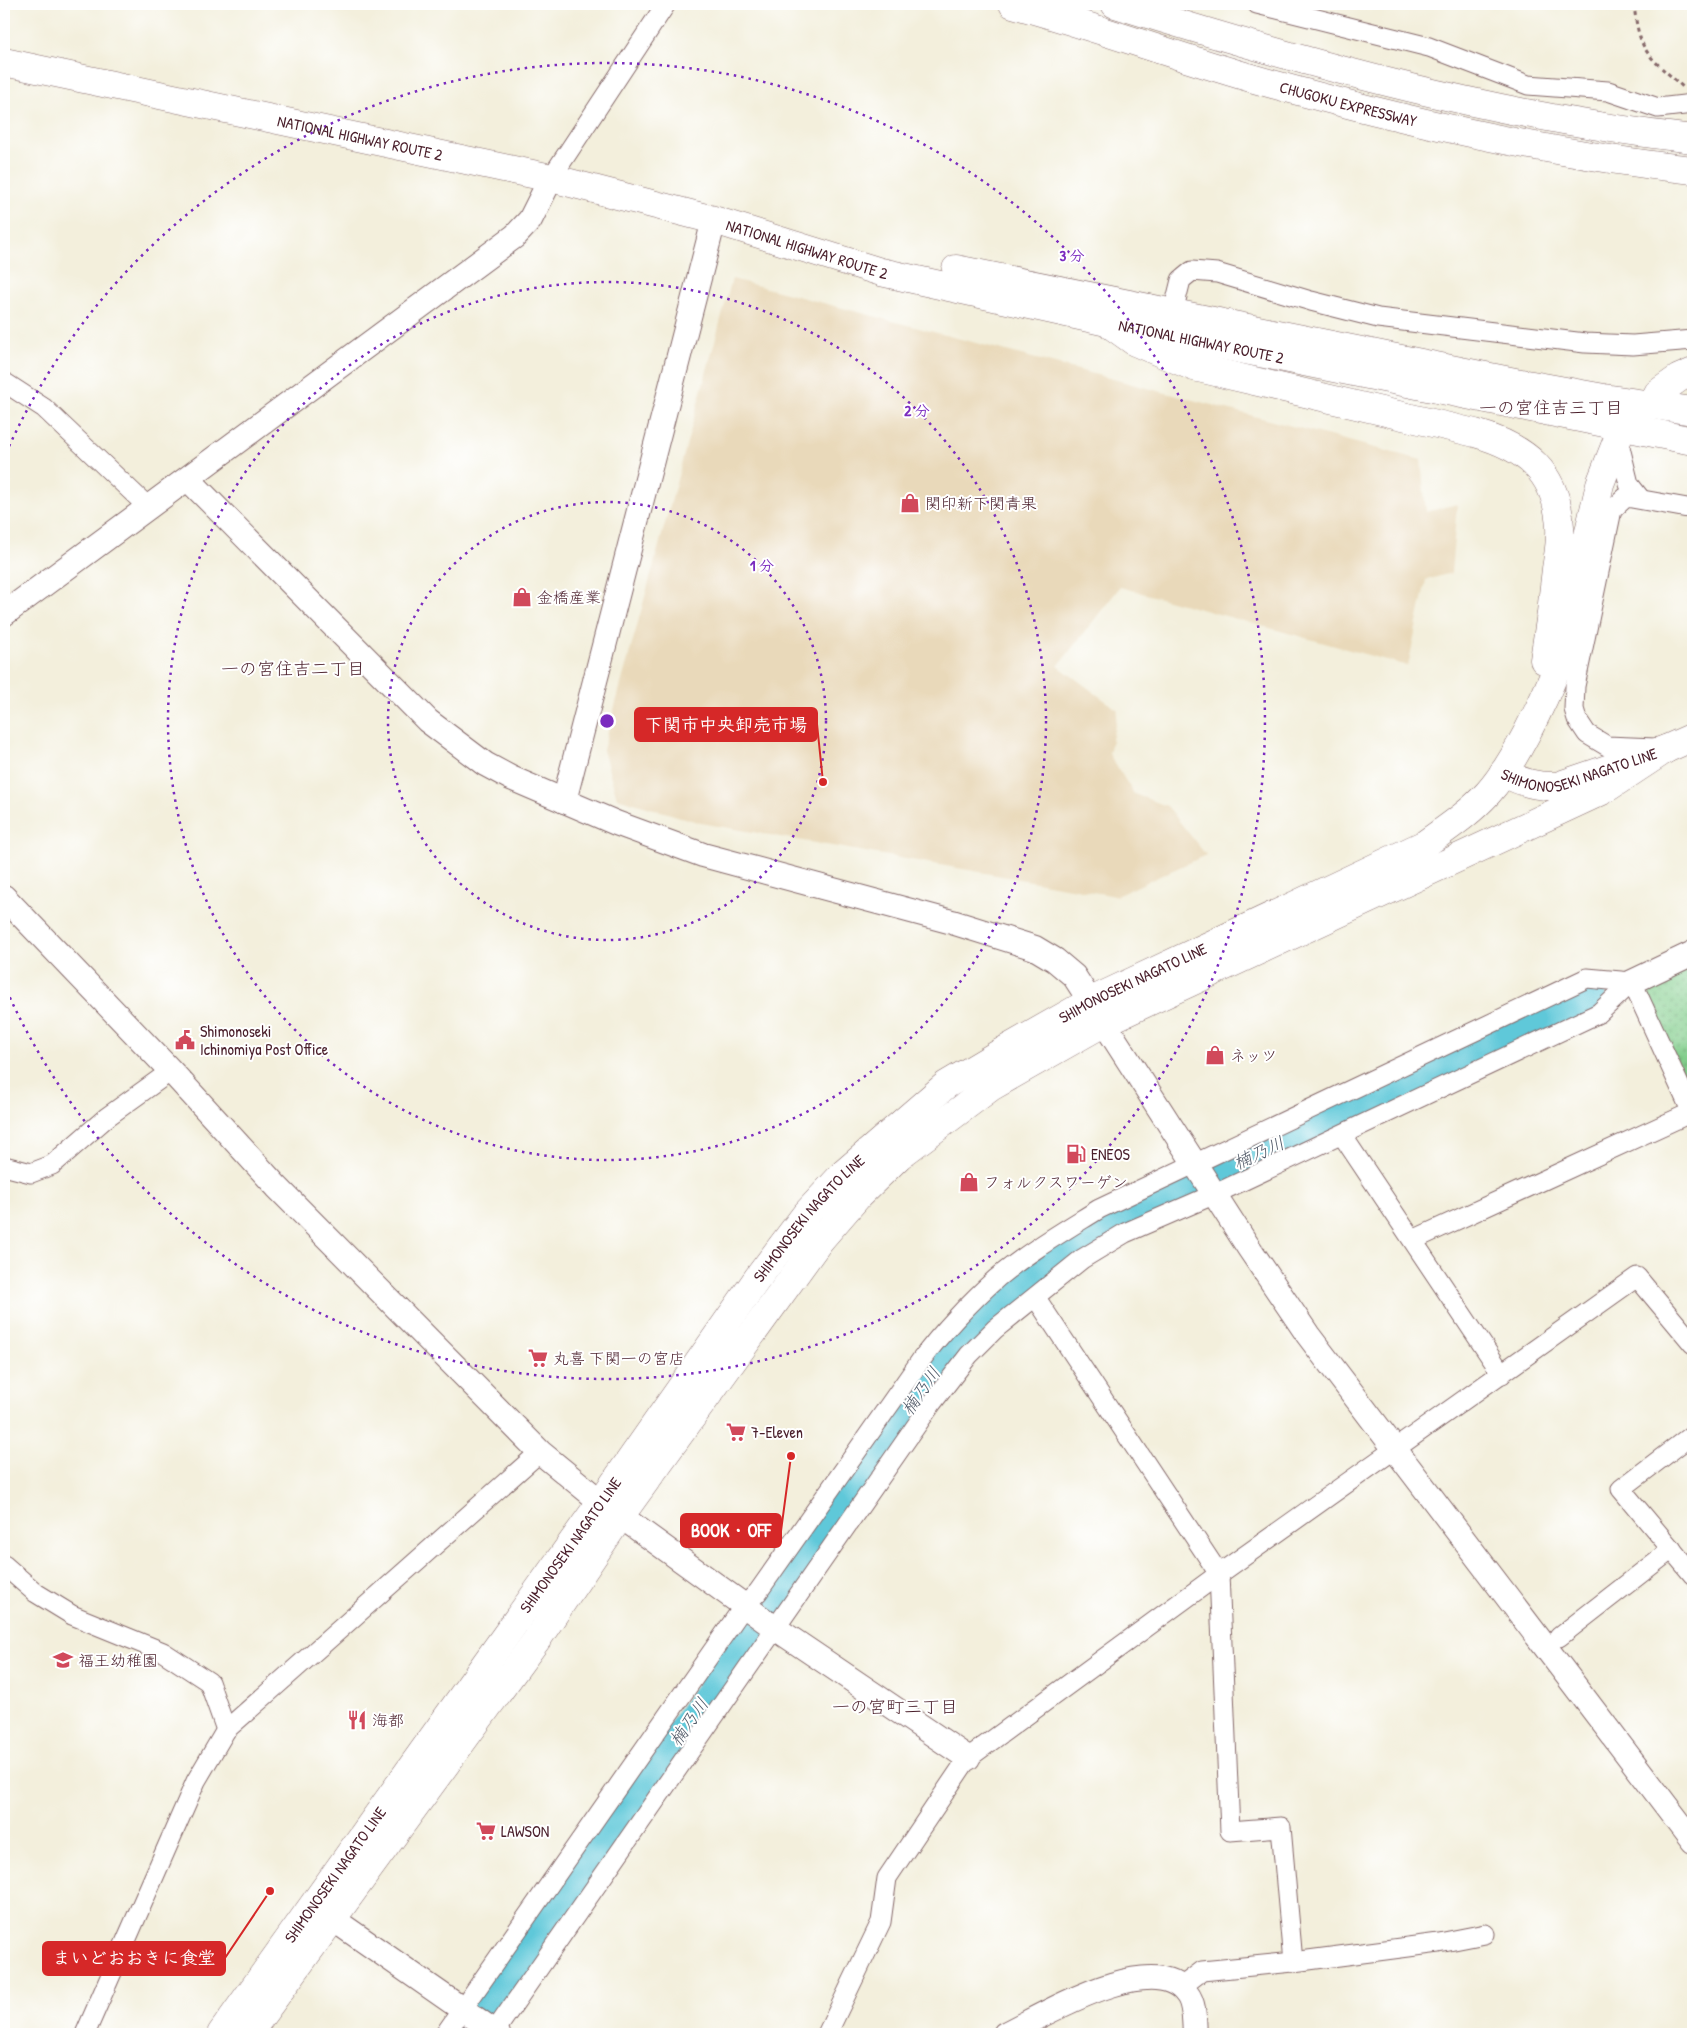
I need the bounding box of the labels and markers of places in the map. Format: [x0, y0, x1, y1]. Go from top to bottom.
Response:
shop icon: 関印新下関青果 [899, 492, 921, 514]
place label: 関印新下関青果 [925, 492, 1037, 514]
shop icon: 金橋産業 [511, 586, 533, 608]
place label: 金橋産業 [537, 586, 601, 608]
callout: 下関市中央卸売市場 [635, 708, 817, 741]
centre of rings [598, 712, 616, 730]
place label: Shimonoseki Ichinomiya Post Office [200, 1020, 329, 1060]
public building icon: Shimonoseki Ichinomiya Post Office [174, 1029, 196, 1051]
shop icon: ネッツ [1204, 1044, 1226, 1066]
place label: ネッツ [1230, 1044, 1277, 1066]
fuel station icon: ENEOS [1065, 1143, 1087, 1165]
place label: ENEOS [1091, 1143, 1131, 1165]
shop icon: フォルクスワーゲン [958, 1171, 980, 1193]
place label: フォルクスワーゲン [984, 1171, 1128, 1193]
supermarket icon: 丸喜 下関一の宮店 [527, 1347, 549, 1369]
place label: 丸喜 下関一の宮店 [553, 1347, 685, 1369]
supermarket icon: 7-Eleven [725, 1421, 747, 1443]
place label: 7-Eleven [751, 1421, 803, 1443]
callout: BOOK・OFF [681, 1514, 781, 1547]
school or university icon: 福王幼稚園 [52, 1649, 74, 1671]
place label: 福王幼稚園 [78, 1649, 158, 1671]
restaurant icon: 海都 [346, 1709, 368, 1731]
place label: 海都 [372, 1709, 404, 1731]
supermarket icon: LAWSON [475, 1820, 497, 1842]
place label: LAWSON [501, 1820, 549, 1842]
callout: まいどおおきに食堂 [43, 1942, 225, 1975]

